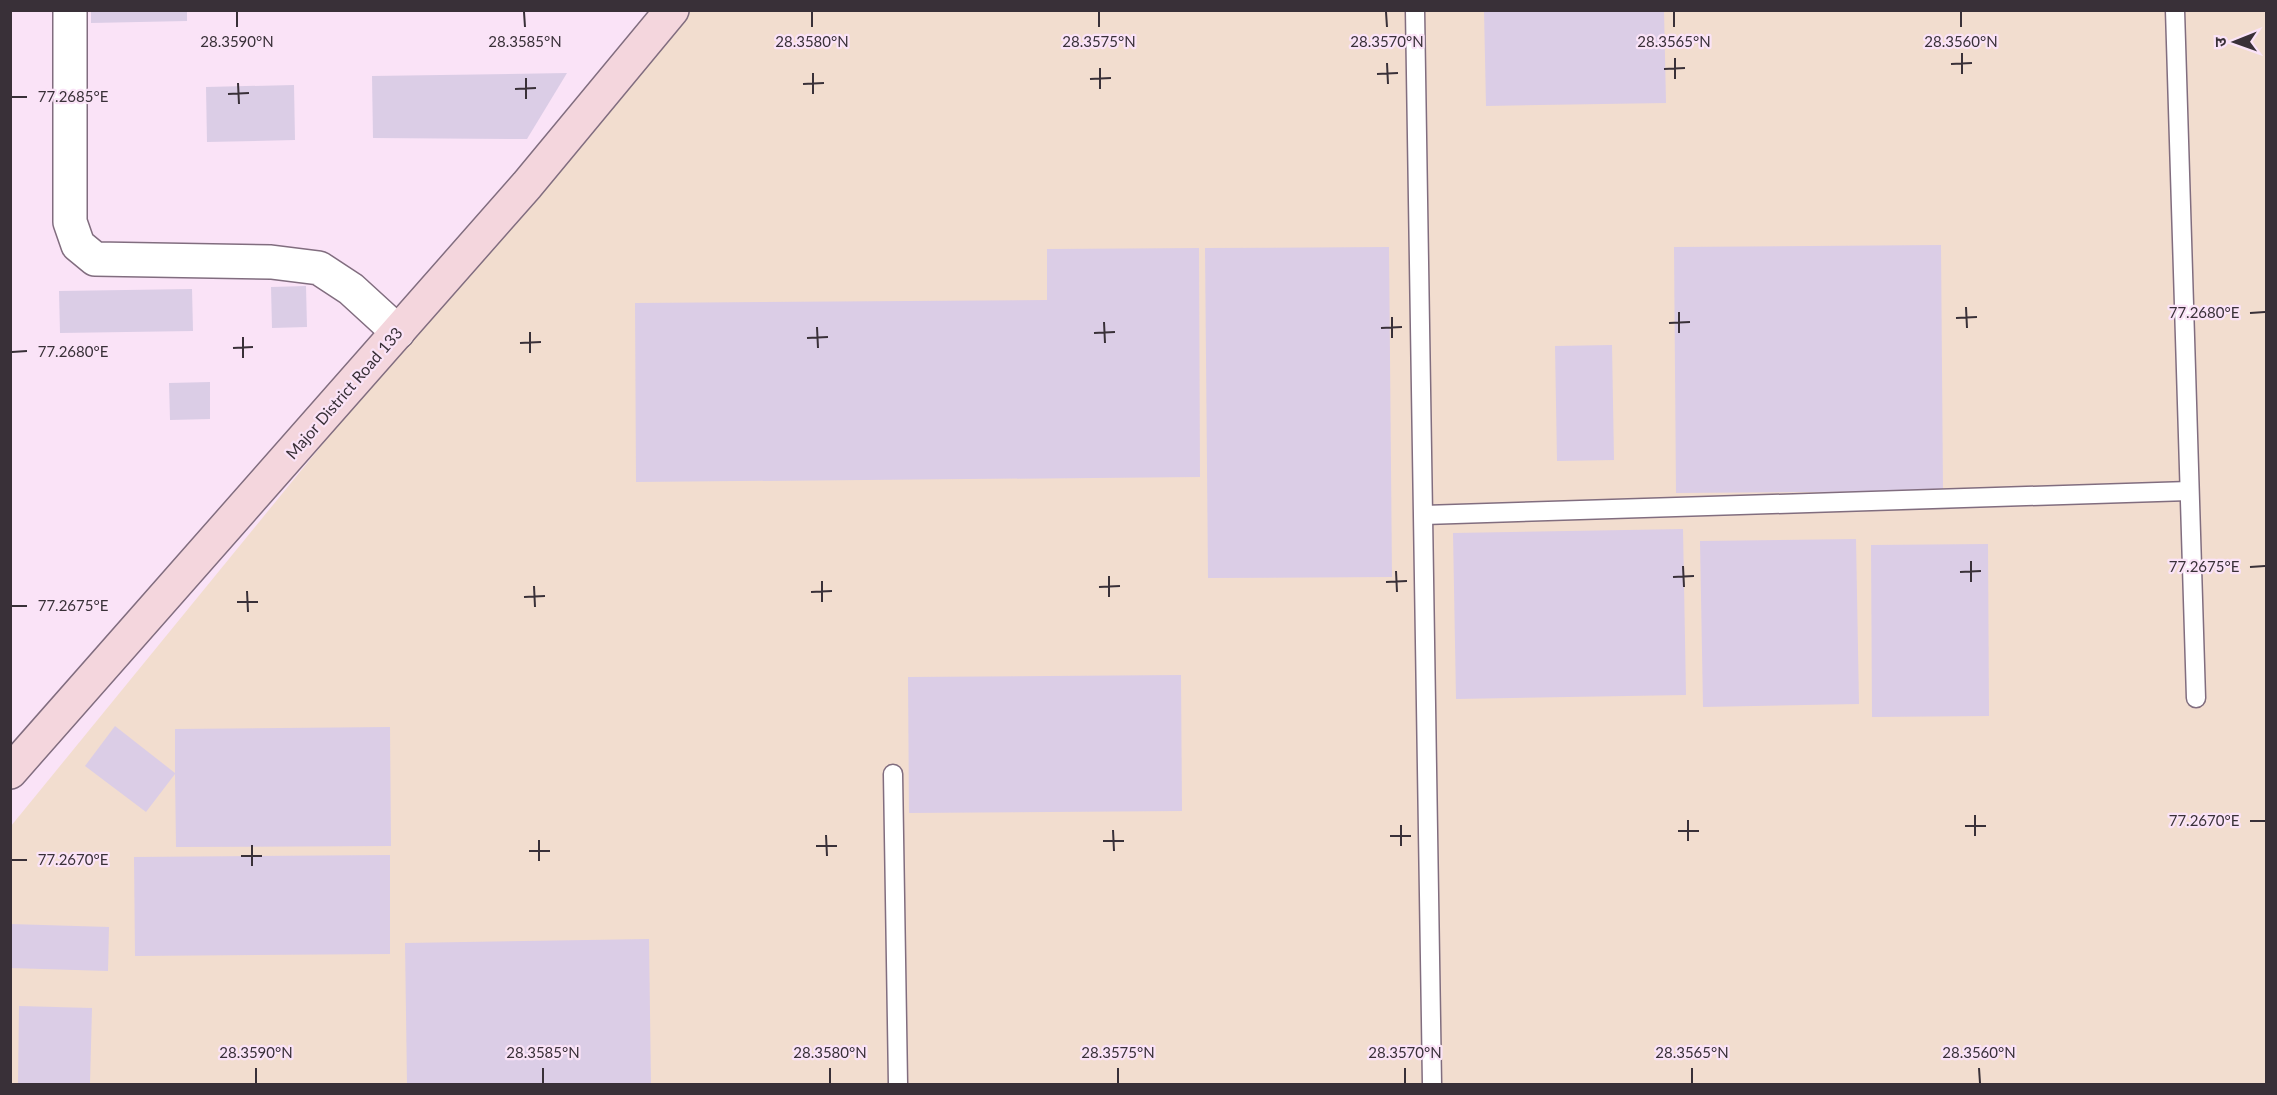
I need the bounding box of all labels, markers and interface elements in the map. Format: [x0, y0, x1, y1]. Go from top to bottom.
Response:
north arrow [2205, 12, 2265, 72]
text: 28.3590°N [200, 32, 274, 50]
text: 28.3585°N [488, 32, 562, 50]
text: 28.3580°N [775, 32, 849, 50]
text: 28.3575°N [1062, 32, 1136, 50]
text: 28.3570°N [1350, 32, 1424, 50]
text: 28.3565°N [1637, 32, 1711, 50]
text: 28.3560°N [1924, 32, 1998, 50]
text: उ [2210, 37, 2229, 47]
text: 77.2685°E [38, 87, 108, 105]
text: 77.2680°E [2169, 303, 2239, 321]
street label: Major District Road 133 [281, 323, 406, 462]
text: 77.2680°E [38, 342, 108, 360]
text: 77.2675°E [2169, 557, 2239, 575]
text: 77.2675°E [38, 596, 108, 614]
text: 77.2670°E [2169, 811, 2239, 829]
text: 77.2670°E [38, 850, 108, 868]
text: 28.3590°N [219, 1043, 293, 1061]
text: 28.3585°N [506, 1043, 580, 1061]
text: 28.3580°N [793, 1043, 867, 1061]
text: 28.3575°N [1081, 1043, 1155, 1061]
text: 28.3570°N [1368, 1043, 1442, 1061]
text: 28.3565°N [1655, 1043, 1729, 1061]
text: 28.3560°N [1942, 1043, 2016, 1061]

